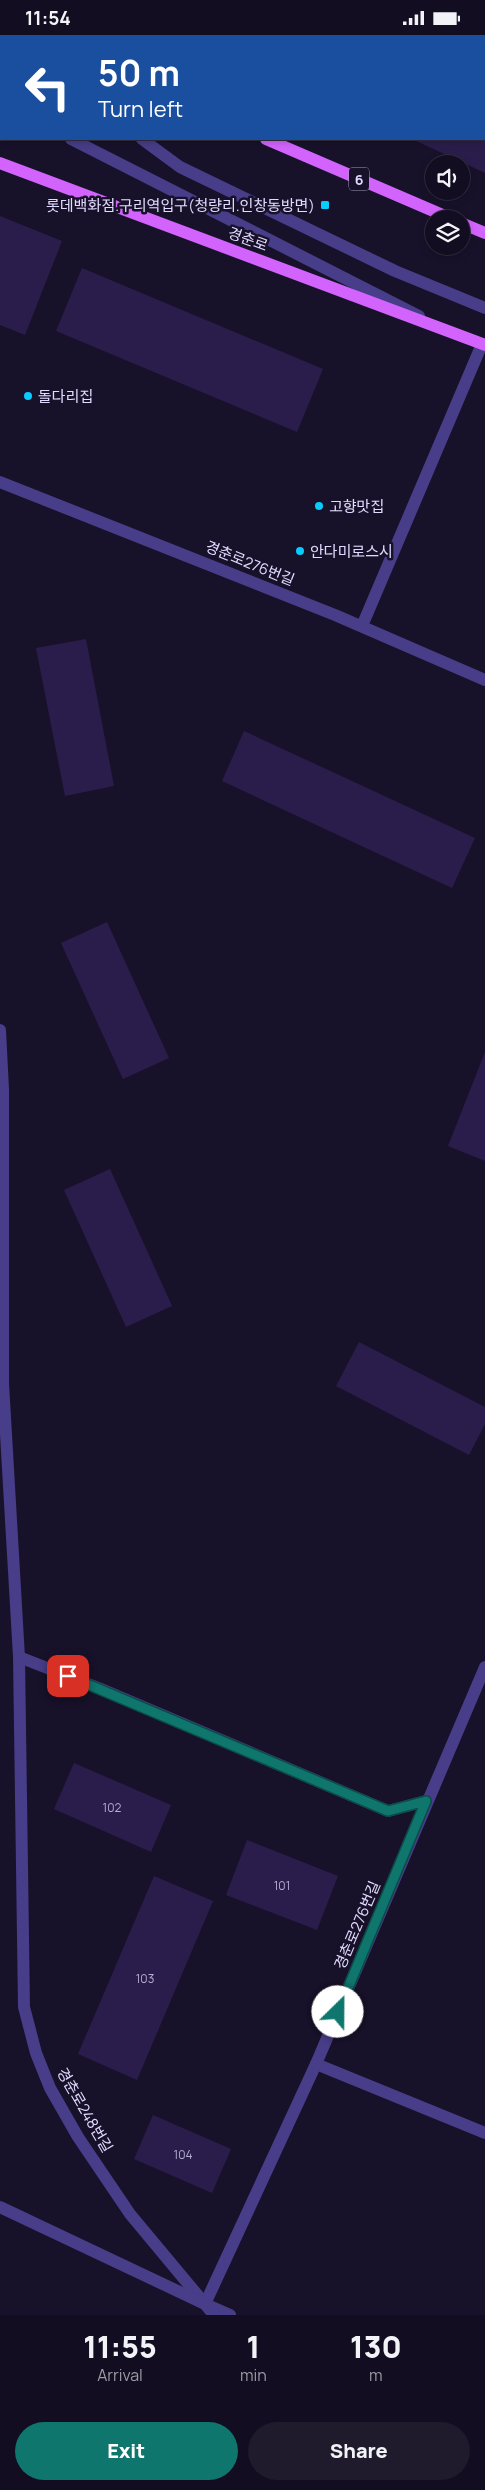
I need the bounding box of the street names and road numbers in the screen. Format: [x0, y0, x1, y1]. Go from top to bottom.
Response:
road number: 6 [349, 167, 369, 191]
street label: 경춘로 [225, 222, 271, 256]
street label: 경춘로276번길 [202, 536, 298, 590]
street label: 경춘로276번길 [329, 1877, 385, 1973]
street label: 경춘로248번길 [52, 2064, 118, 2156]

